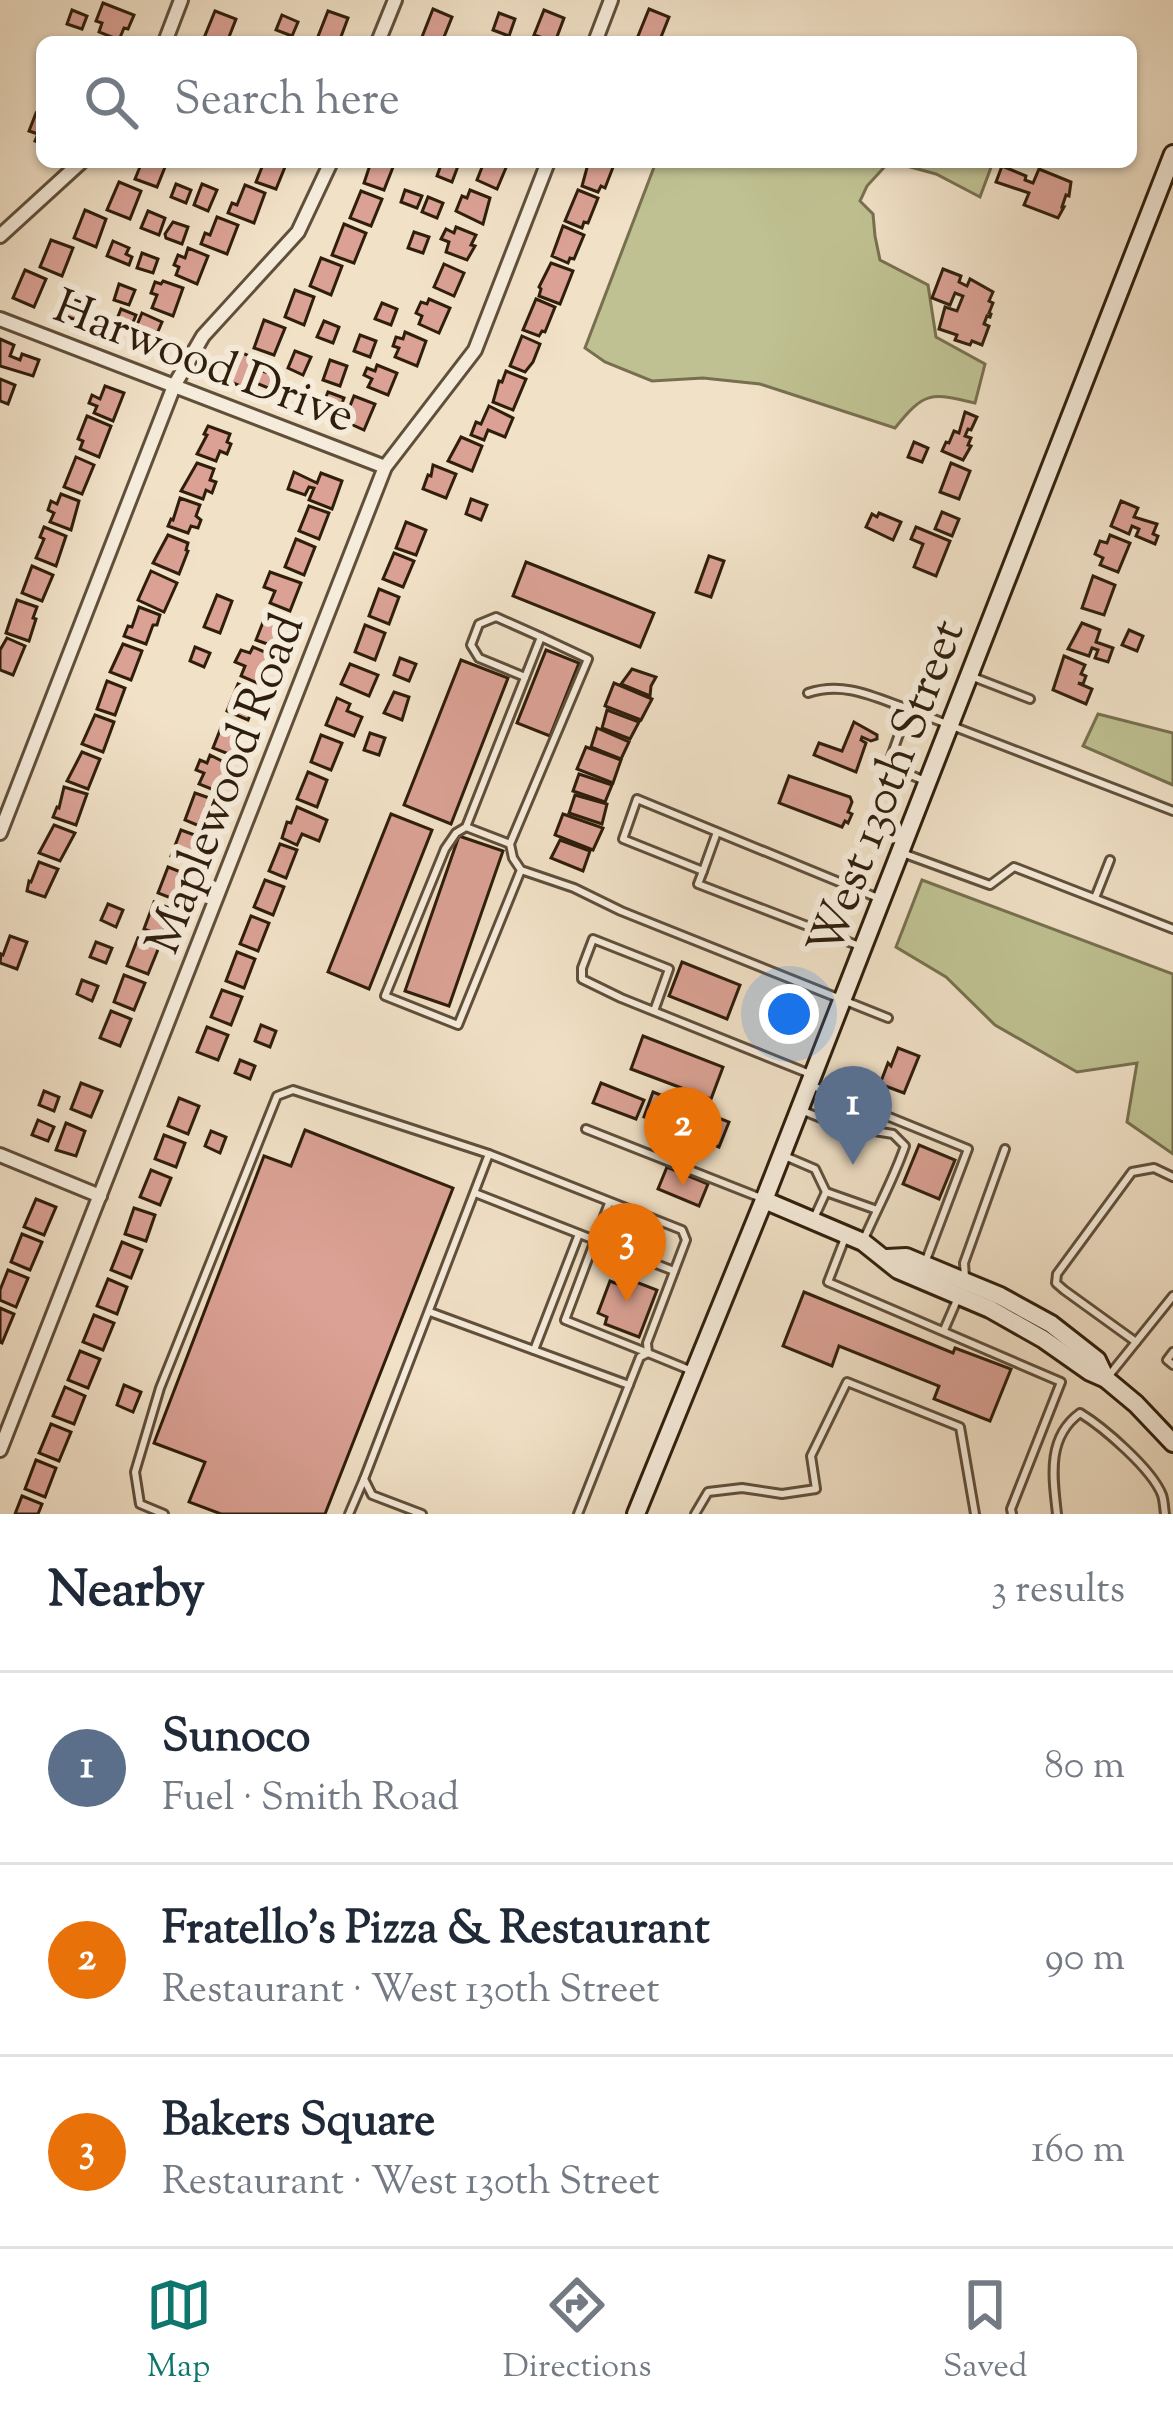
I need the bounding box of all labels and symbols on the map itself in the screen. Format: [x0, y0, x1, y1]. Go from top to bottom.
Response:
street label: Harwood Drive [43, 275, 363, 453]
street label: Maplewood Road [132, 605, 325, 965]
street label: West 130th Street [793, 611, 985, 967]
your location [759, 984, 819, 1044]
pin: 1 [814, 1066, 892, 1165]
pin: 2 [644, 1087, 722, 1186]
pin: 3 [588, 1203, 666, 1302]

